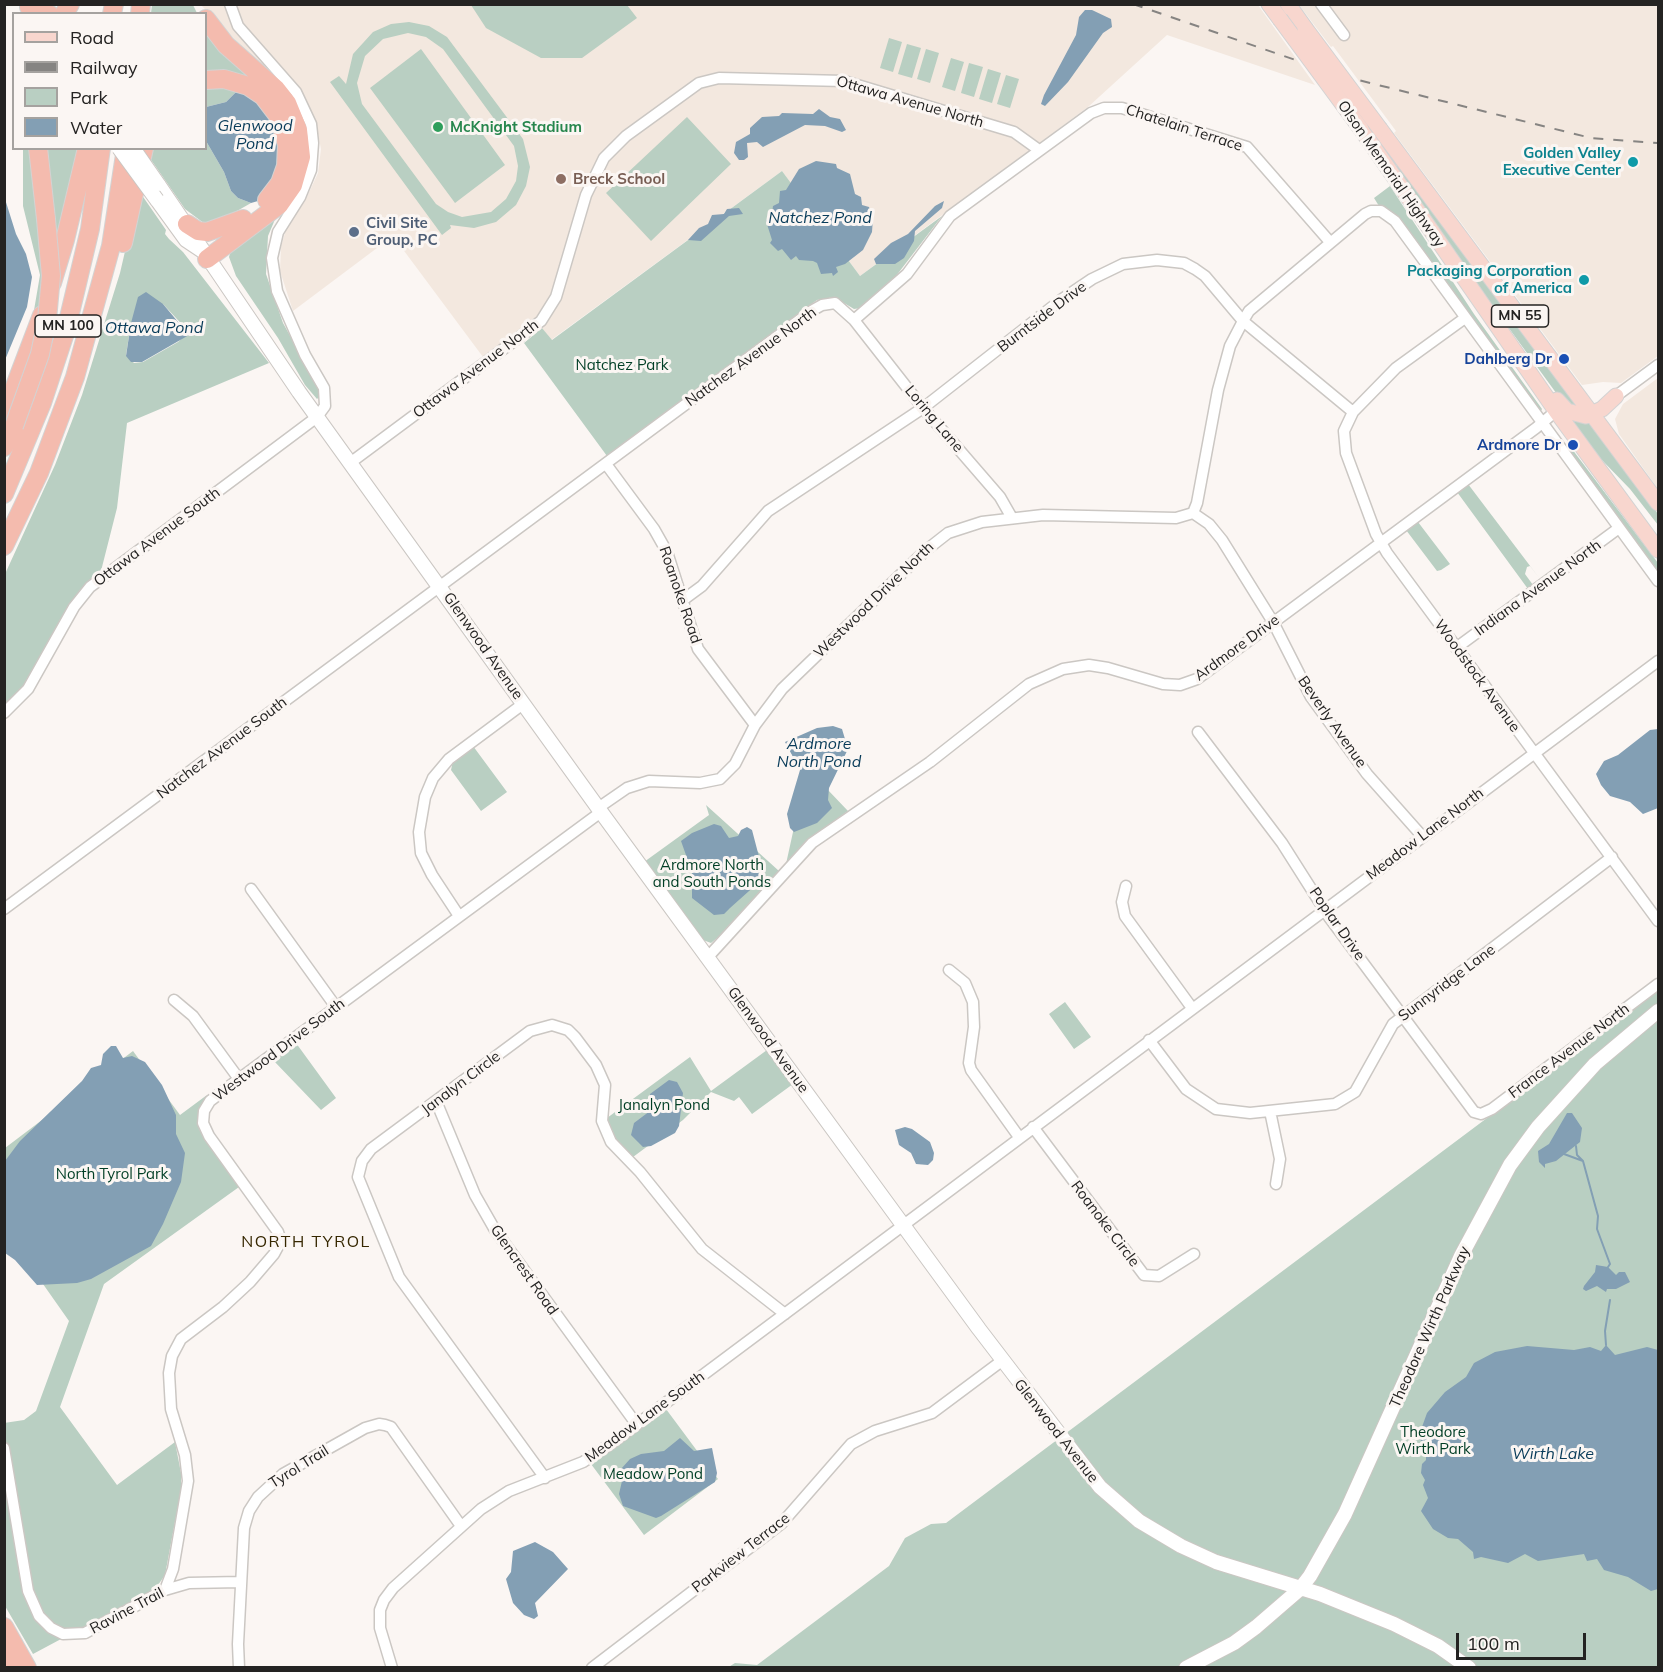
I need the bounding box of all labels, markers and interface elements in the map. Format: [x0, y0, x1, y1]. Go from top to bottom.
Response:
legend [12, 12, 207, 150]
text: Road [70, 26, 114, 49]
text: Railway [70, 56, 138, 79]
street label: Ottawa Avenue North [834, 72, 986, 132]
text: Park [70, 86, 108, 109]
street label: Olson Memorial Highway [1334, 97, 1448, 251]
street label: Chatelain Terrace [1123, 101, 1245, 155]
text: Water [70, 116, 122, 139]
water label: Glenwood Pond [217, 116, 293, 154]
place label: McKnight Stadium [450, 118, 582, 136]
marker: McKnight Stadium [431, 120, 445, 134]
place label: Golden Valley Executive Center [1503, 144, 1621, 179]
marker: Golden Valley Executive Center [1626, 155, 1640, 169]
place label: Breck School [573, 170, 665, 188]
marker: Breck School [554, 172, 568, 186]
water label: Natchez Pond [768, 208, 872, 228]
place label: Civil Site Group, PC [366, 214, 438, 249]
marker: Civil Site Group, PC [347, 225, 361, 239]
place label: Packaging Corporation of America [1407, 262, 1572, 297]
marker: Packaging Corporation of America [1577, 273, 1591, 287]
street label: Burntside Drive [994, 278, 1090, 356]
street label: Natchez Avenue North [682, 304, 820, 410]
road number: MN 55 [1492, 305, 1549, 327]
road number: MN 100 [35, 315, 101, 337]
street label: Ottawa Avenue North [410, 316, 542, 422]
water label: Ottawa Pond [105, 318, 203, 338]
place label: Dahlberg Dr [1464, 350, 1552, 368]
marker: Dahlberg Dr [1557, 352, 1571, 366]
park label: Natchez Park [576, 356, 668, 374]
street label: Loring Lane [901, 382, 967, 456]
place label: Ardmore Dr [1477, 436, 1561, 454]
marker: Ardmore Dr [1566, 438, 1580, 452]
street label: Ottawa Avenue South [90, 484, 224, 590]
street label: Indiana Avenue North [1471, 536, 1605, 640]
street label: Westwood Drive North [810, 538, 938, 662]
street label: Roanoke Road [655, 544, 705, 646]
street label: Glenwood Avenue [439, 589, 527, 703]
street label: Ardmore Drive [1191, 611, 1283, 685]
street label: Woodstock Avenue [1430, 616, 1524, 736]
street label: Beverly Avenue [1294, 673, 1370, 771]
street label: Natchez Avenue South [153, 693, 291, 803]
water label: Ardmore North Pond [777, 734, 861, 772]
street label: Meadow Lane North [1363, 784, 1487, 884]
park label: Ardmore North and South Ponds [653, 856, 771, 891]
street label: Poplar Drive [1305, 884, 1369, 964]
street label: Sunnyridge Lane [1395, 941, 1499, 1025]
street label: Glenwood Avenue [724, 983, 812, 1097]
street label: Westwood Drive South [210, 995, 348, 1105]
street label: France Avenue North [1505, 1000, 1633, 1102]
street label: Janalyn Circle [418, 1047, 504, 1119]
park label: Janalyn Pond [618, 1096, 710, 1114]
park label: North Tyrol Park [56, 1165, 168, 1183]
street label: Roanoke Circle [1067, 1177, 1143, 1271]
street label: Glencrest Road [486, 1222, 562, 1318]
district label: NORTH TYROL [241, 1232, 371, 1252]
street label: Theodore Wirth Parkway [1386, 1244, 1474, 1410]
street label: Meadow Lane South [582, 1368, 708, 1466]
street label: Glenwood Avenue [1010, 1376, 1102, 1486]
park label: Theodore Wirth Park [1395, 1423, 1471, 1458]
street label: Tyrol Trail [266, 1442, 332, 1492]
water label: Wirth Lake [1512, 1444, 1594, 1464]
park label: Meadow Pond [603, 1465, 703, 1483]
street label: Parkview Terrace [688, 1509, 794, 1597]
street label: Ravine Trail [87, 1584, 167, 1638]
scale bar [1459, 1621, 1590, 1659]
text: 100 m [1467, 1632, 1520, 1655]

